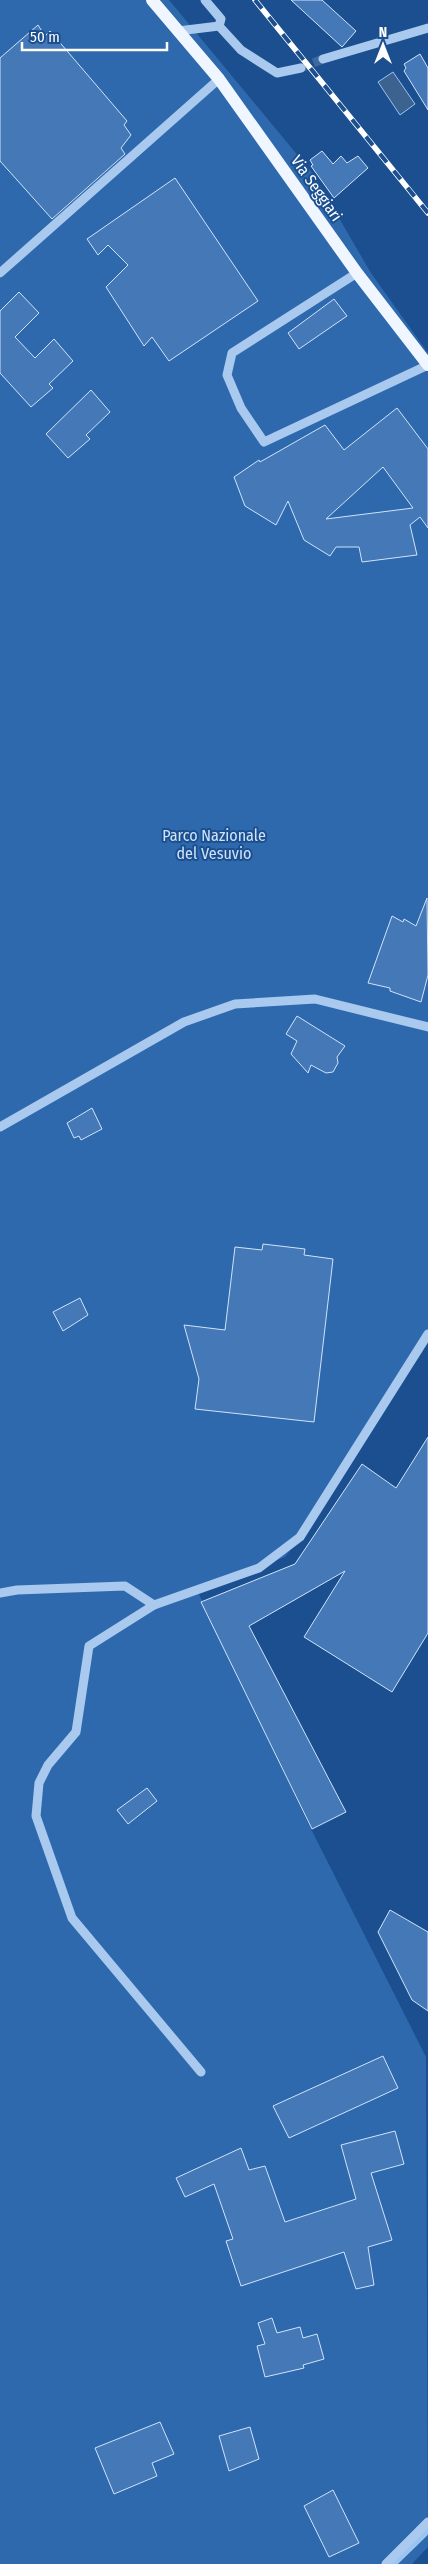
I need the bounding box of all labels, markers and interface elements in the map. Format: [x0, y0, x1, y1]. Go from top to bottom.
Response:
scale bar [22, 20, 168, 52]
north arrow [358, 20, 408, 70]
text: N [379, 24, 387, 41]
text: 50 m [30, 28, 60, 46]
street label: Via Seggiari [287, 152, 346, 225]
park label: Parco Nazionale del Vesuvio [162, 826, 266, 863]

